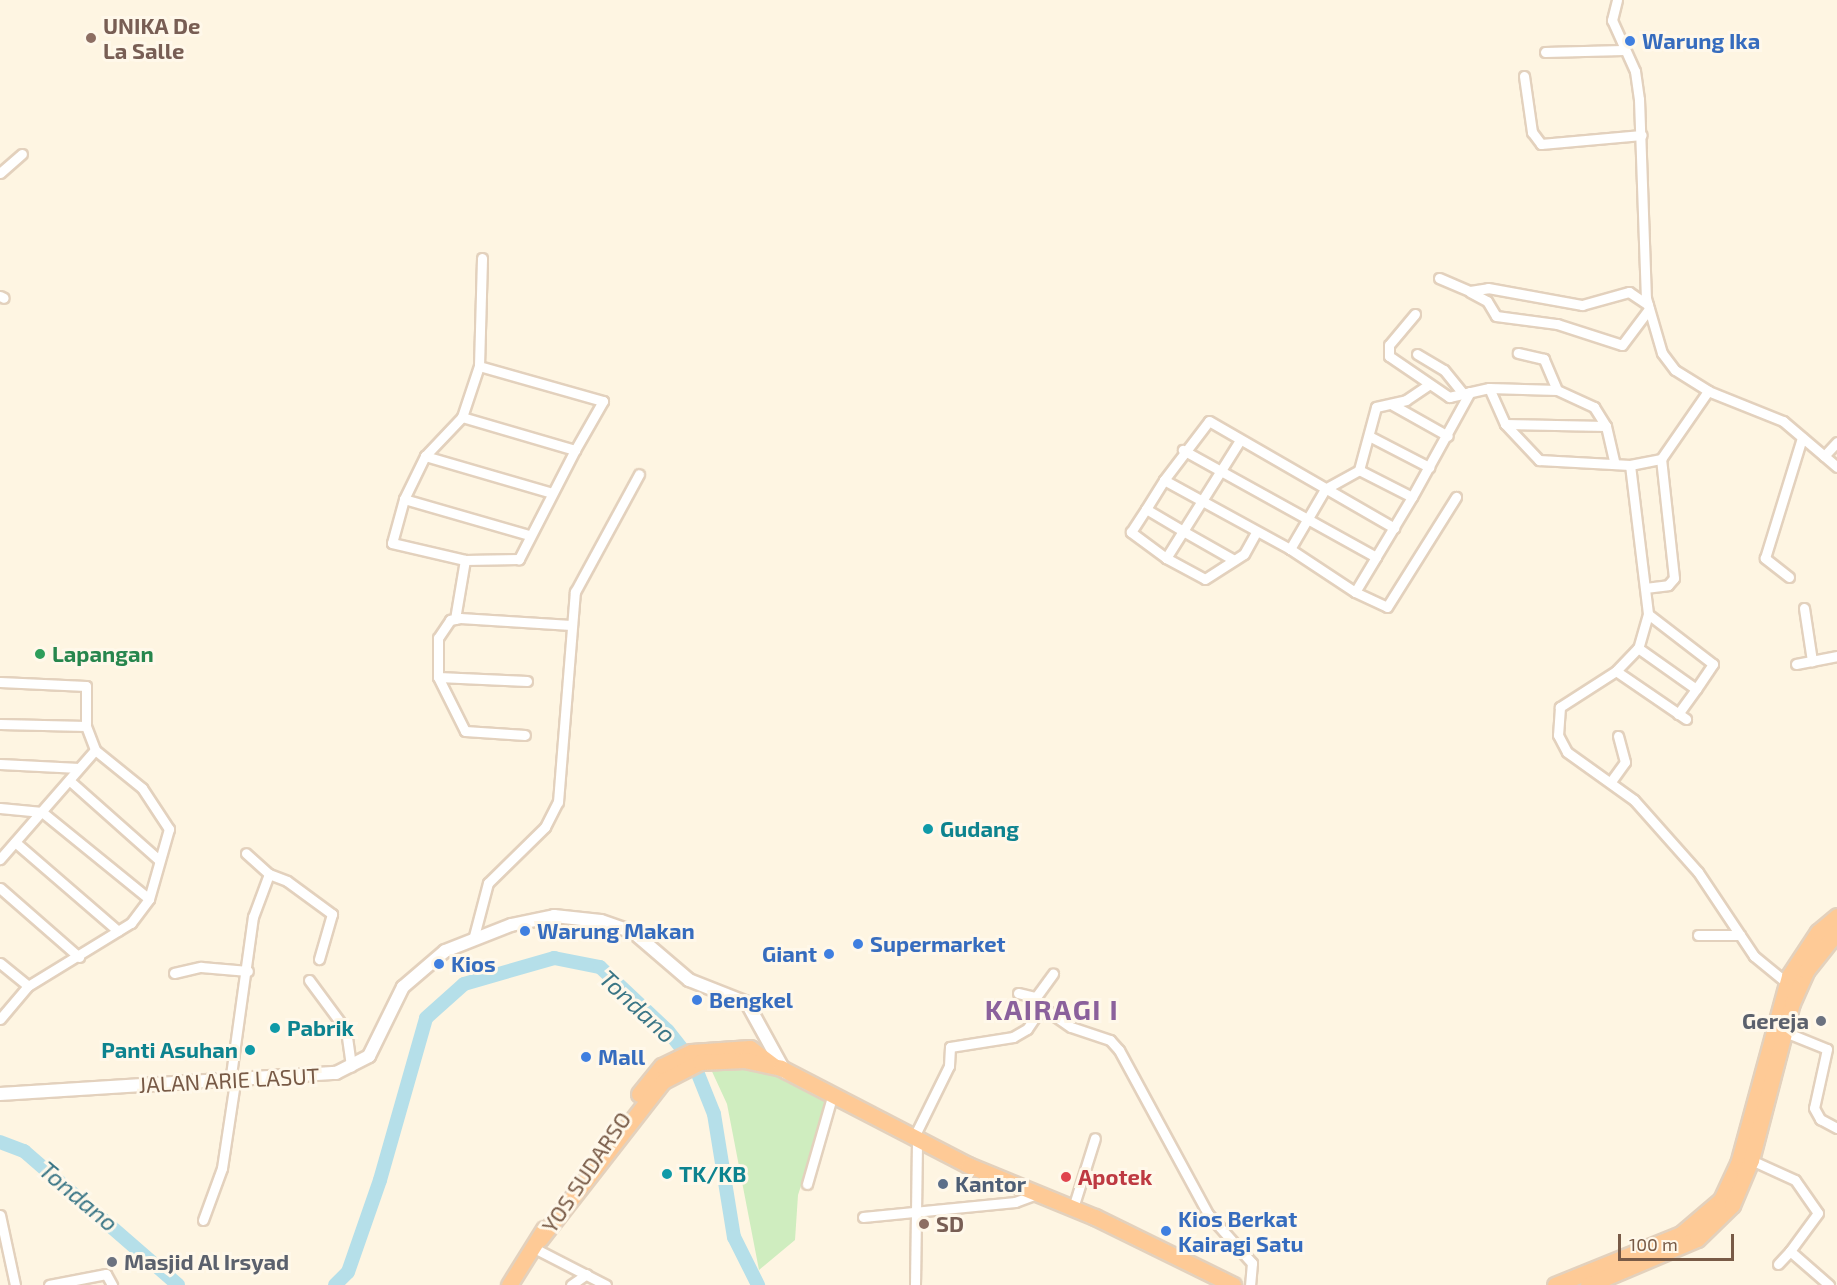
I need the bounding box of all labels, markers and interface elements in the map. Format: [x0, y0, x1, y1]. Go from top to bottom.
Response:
place label: UNIKA De La Salle [103, 12, 201, 63]
place label: Warung Ika [1642, 28, 1760, 54]
marker: UNIKA De La Salle [84, 31, 98, 45]
marker: Warung Ika [1623, 34, 1637, 48]
place label: Lapangan [52, 641, 154, 667]
marker: Lapangan [33, 647, 47, 661]
place label: Gudang [940, 816, 1019, 842]
marker: Gudang [921, 822, 935, 836]
place label: Warung Makan [537, 918, 695, 944]
marker: Warung Makan [518, 924, 532, 938]
place label: Supermarket [870, 931, 1006, 957]
marker: Supermarket [851, 937, 865, 951]
place label: Giant [762, 941, 817, 967]
marker: Giant [822, 947, 836, 961]
place label: Kios [451, 951, 496, 977]
marker: Kios [432, 957, 446, 971]
water label: Tondano [594, 964, 682, 1048]
place label: Bengkel [709, 987, 793, 1013]
district label: KAIRAGI I [985, 992, 1119, 1026]
marker: Bengkel [690, 993, 704, 1007]
place label: Gereja [1742, 1008, 1809, 1034]
marker: Gereja [1814, 1014, 1828, 1028]
place label: Pabrik [287, 1015, 354, 1041]
marker: Pabrik [268, 1021, 282, 1035]
place label: Panti Asuhan [101, 1037, 238, 1063]
marker: Panti Asuhan [243, 1043, 257, 1057]
place label: Mall [598, 1044, 645, 1070]
marker: Mall [579, 1050, 593, 1064]
street label: JALAN ARIE LASUT [138, 1062, 320, 1098]
street label: YOS SUDARSO [536, 1107, 636, 1237]
water label: Tondano [34, 1155, 124, 1237]
place label: TK/KB [679, 1161, 746, 1187]
place label: Apotek [1078, 1164, 1152, 1190]
marker: TK/KB [660, 1167, 674, 1181]
marker: Apotek [1059, 1170, 1073, 1184]
place label: Kantor [955, 1171, 1026, 1197]
marker: Kantor [936, 1177, 950, 1191]
place label: Kios Berkat Kairagi Satu [1178, 1205, 1304, 1256]
place label: SD [936, 1211, 964, 1237]
marker: SD [917, 1217, 931, 1231]
scale bar [1621, 1222, 1736, 1260]
marker: Kios Berkat Kairagi Satu [1159, 1224, 1173, 1238]
text: 100 m [1629, 1233, 1678, 1255]
place label: Masjid Al Irsyad [124, 1249, 290, 1275]
marker: Masjid Al Irsyad [105, 1255, 119, 1269]

